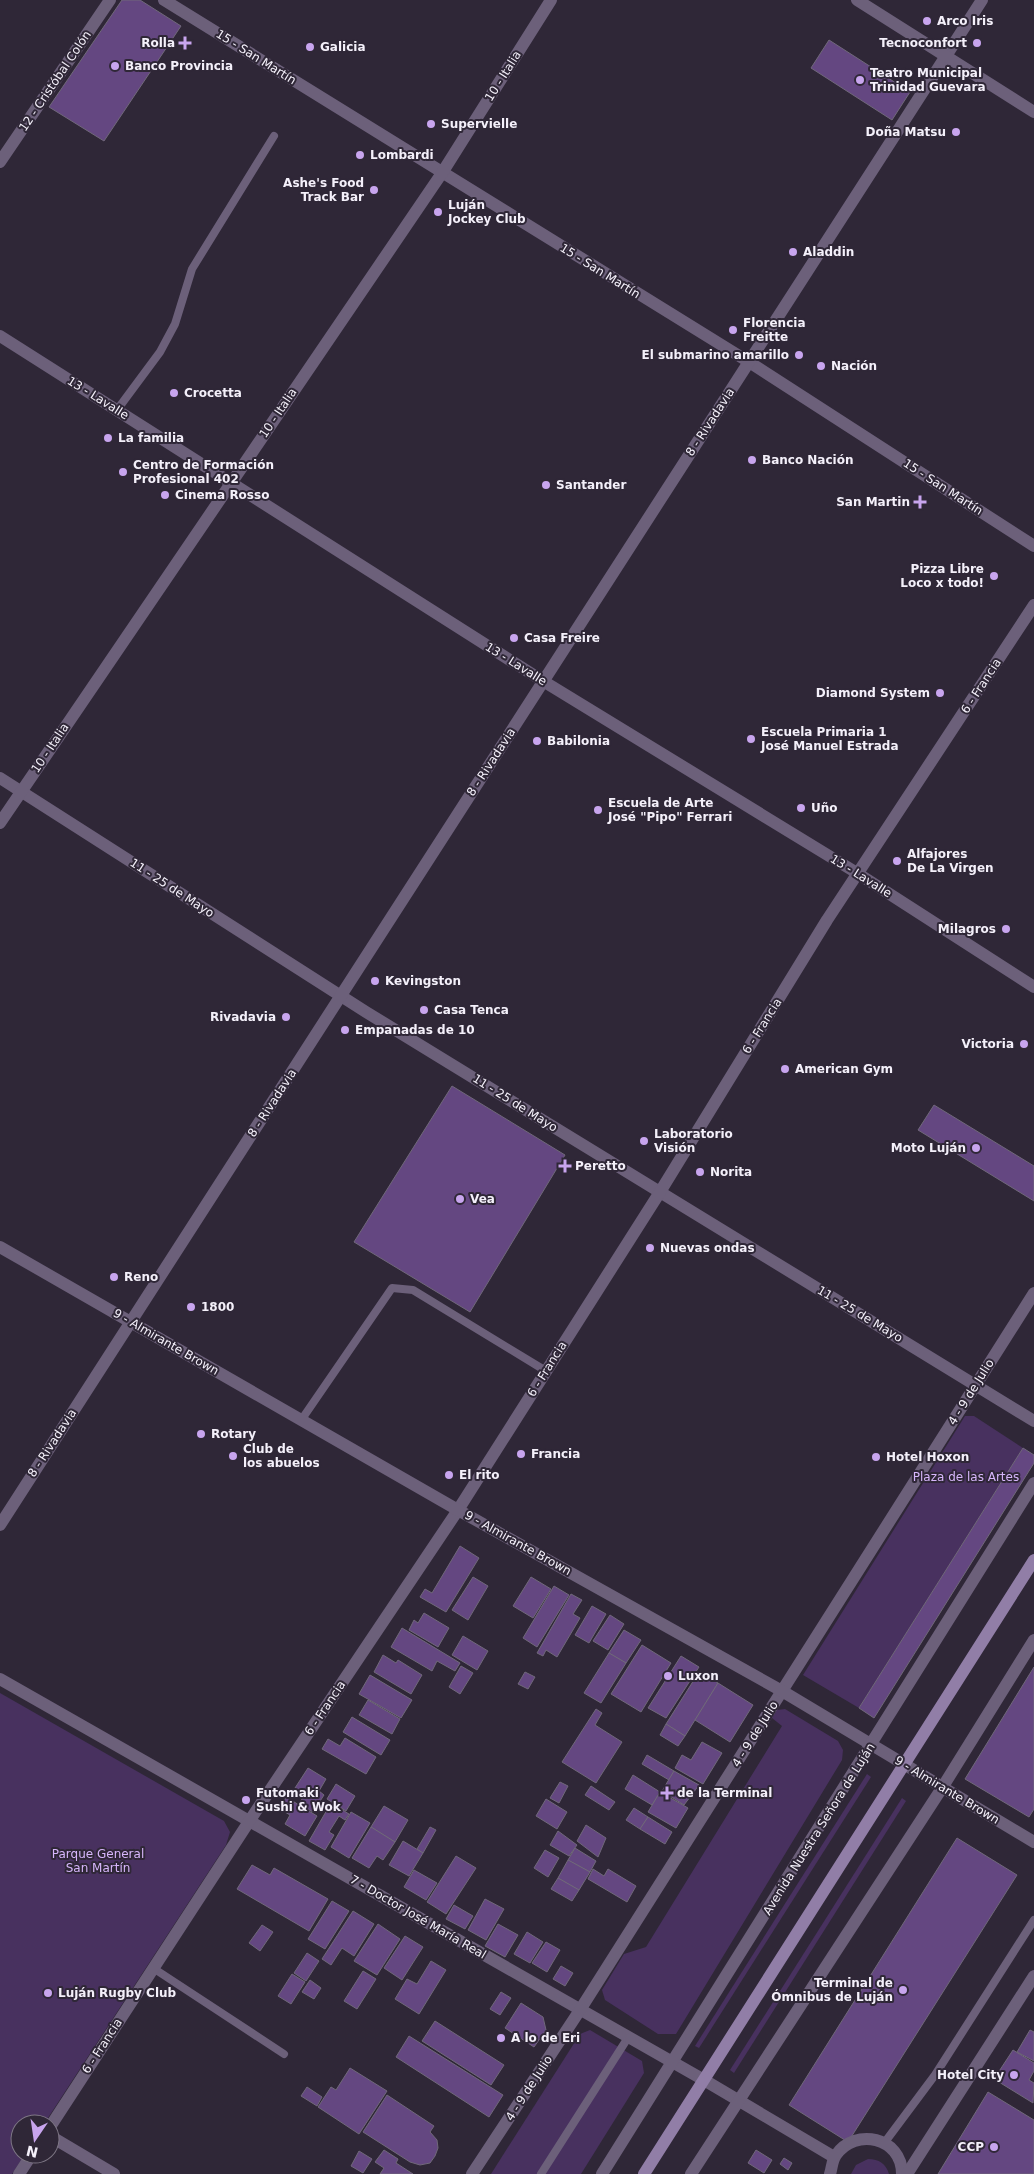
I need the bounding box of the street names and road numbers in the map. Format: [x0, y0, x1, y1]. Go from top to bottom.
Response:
street label: 15 - San Martín [213, 27, 299, 87]
street label: 12 - Cristóbal Colón [16, 28, 94, 134]
street label: 10 - Italia [482, 48, 524, 104]
street label: 15 - San Martín [557, 241, 643, 301]
street label: 13 - Lavalle [65, 374, 131, 422]
street label: 8 - Rivadavia [683, 385, 737, 459]
street label: 10 - Italia [256, 386, 300, 440]
street label: 15 - San Martín [901, 456, 985, 518]
street label: 13 - Lavalle [483, 640, 549, 688]
street label: 6 - Francia [958, 656, 1004, 716]
street label: 10 - Italia [28, 721, 72, 775]
street label: 8 - Rivadavia [464, 725, 518, 799]
street label: 13 - Lavalle [828, 852, 894, 900]
street label: 11 - 25 de Mayo [127, 856, 217, 920]
street label: 6 - Francia [739, 996, 785, 1056]
street label: 8 - Rivadavia [245, 1066, 299, 1140]
street label: 11 - 25 de Mayo [470, 1071, 560, 1135]
street label: 11 - 25 de Mayo [815, 1283, 905, 1345]
street label: 9 - Almirante Brown [111, 1306, 221, 1378]
street label: 6 - Francia [524, 1339, 570, 1399]
street label: 4 - 9 de Julio [945, 1356, 997, 1428]
street label: 8 - Rivadavia [25, 1406, 79, 1480]
street label: 9 - Almirante Brown [462, 1508, 574, 1578]
street label: 6 - Francia [302, 1678, 348, 1738]
street label: 4 - 9 de Julio [729, 1698, 781, 1770]
street label: Avenida Nuestra Señora de Luján [760, 1740, 878, 1918]
street label: 9 - Almirante Brown [892, 1753, 1002, 1827]
street label: 7 - Doctor José María Real [347, 1872, 489, 1962]
street label: 6 - Francia [79, 2016, 125, 2076]
street label: 4 - 9 de Julio [503, 2053, 555, 2123]

